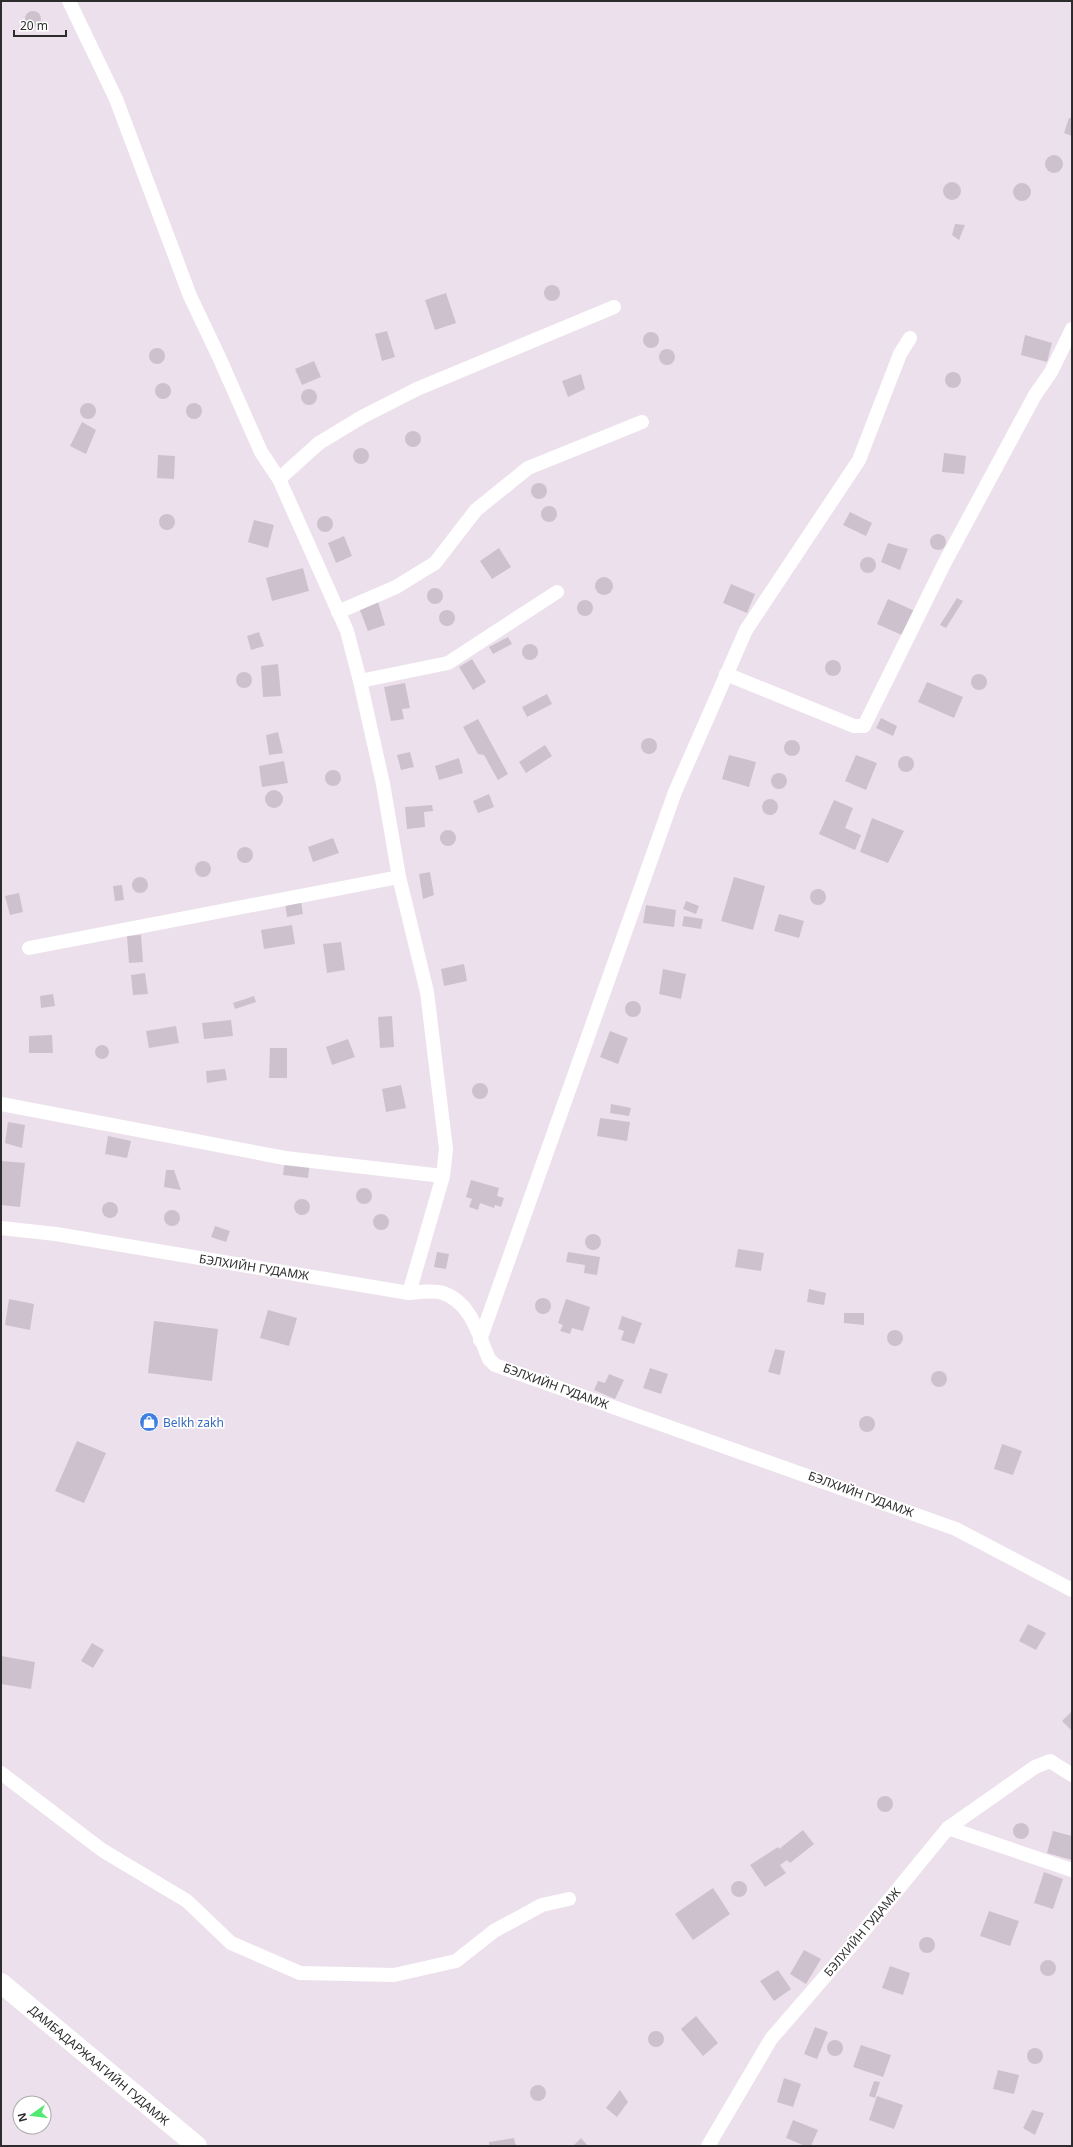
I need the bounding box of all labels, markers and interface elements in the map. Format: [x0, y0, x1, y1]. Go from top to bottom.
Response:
scale bar [14, 12, 66, 38]
text: 20 m [20, 17, 48, 34]
street label: БЭЛХИЙН ГУДАМЖ [198, 1250, 310, 1284]
street label: БЭЛХИЙН ГУДАМЖ [501, 1359, 611, 1413]
shop icon: Belkh zakh [138, 1411, 160, 1433]
place label: Belkh zakh [163, 1414, 224, 1431]
street label: БЭЛХИЙН ГУДАМЖ [806, 1467, 916, 1521]
street label: БЭЛХИЙН ГУДАМЖ [820, 1884, 904, 1980]
street label: ДАМБАДАРЖААГИЙН ГУДАМЖ [25, 2001, 173, 2129]
north arrow [12, 2095, 52, 2135]
text: N [13, 2111, 30, 2124]

